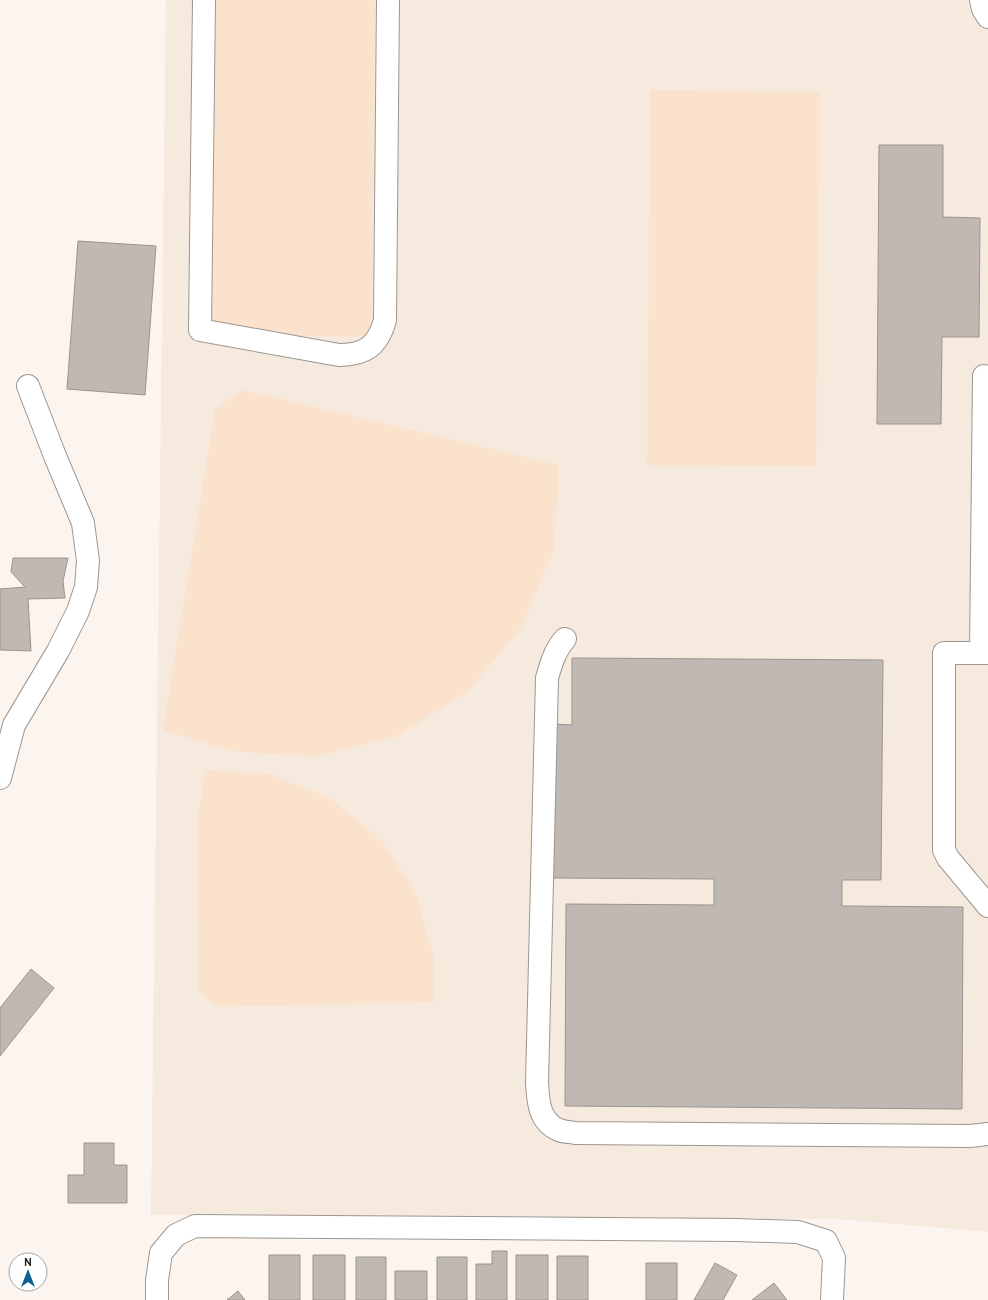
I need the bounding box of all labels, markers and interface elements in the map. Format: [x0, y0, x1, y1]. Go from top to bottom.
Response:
north arrow [8, 1252, 48, 1292]
text: N [24, 1256, 32, 1270]

